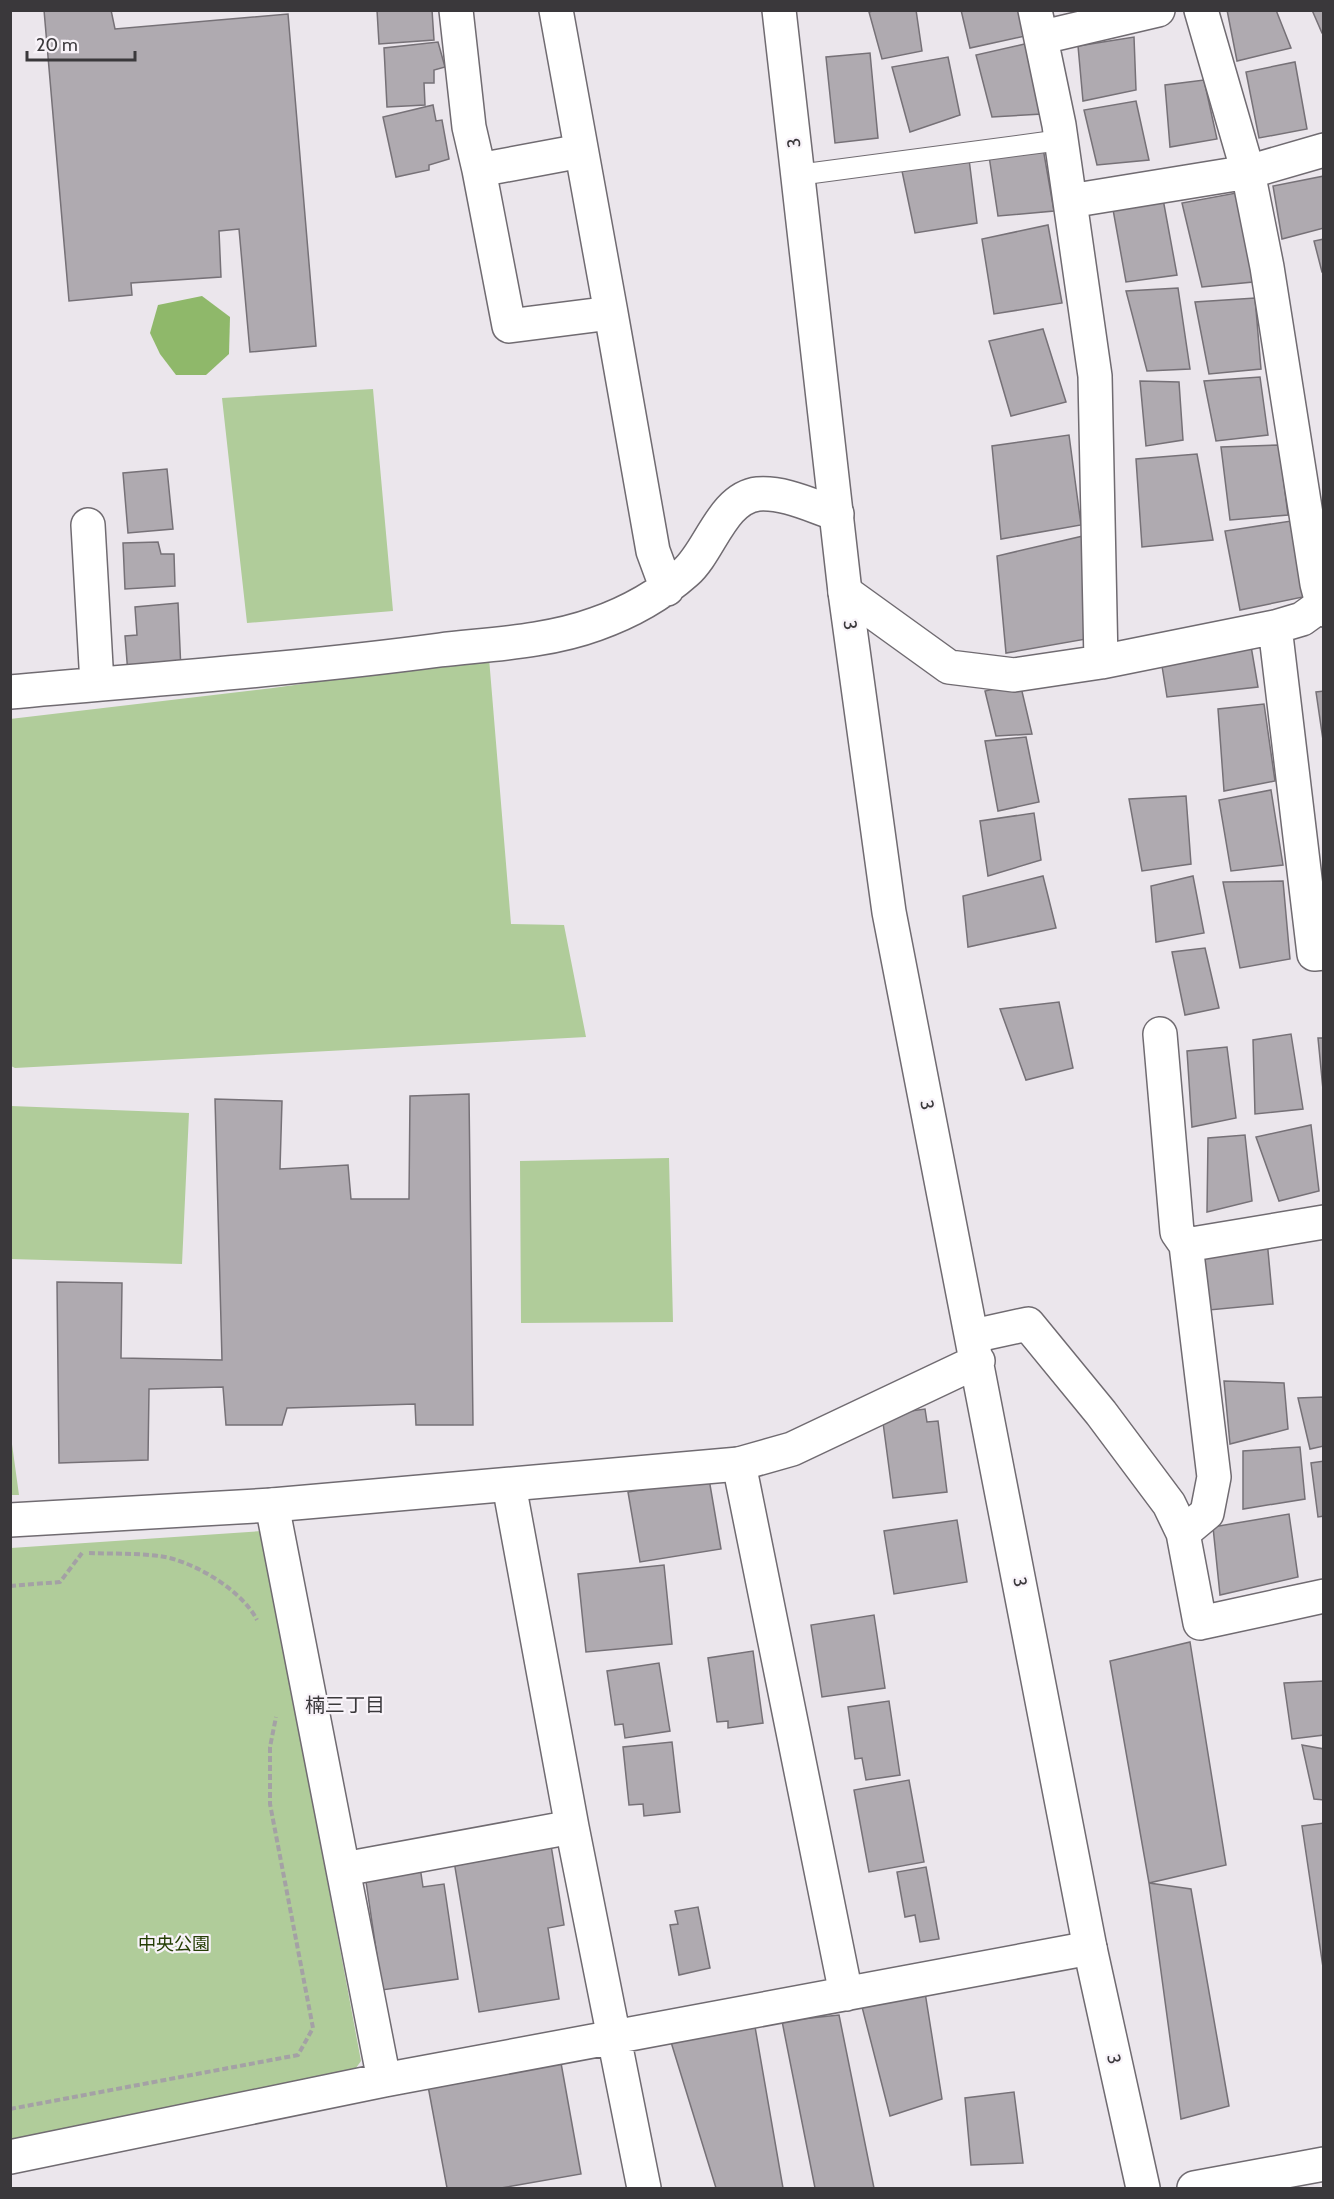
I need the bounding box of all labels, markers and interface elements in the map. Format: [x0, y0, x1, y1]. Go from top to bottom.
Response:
scale bar [27, 24, 135, 62]
text: 20 m [36, 34, 78, 56]
street label: 3 [782, 137, 806, 149]
street label: 3 [838, 619, 862, 631]
street label: 3 [915, 1098, 939, 1112]
street label: 3 [1008, 1575, 1032, 1589]
district label: 楠三丁目 [305, 1693, 385, 1717]
park label: 中央公園 [138, 1933, 210, 1955]
street label: 3 [1102, 2052, 1126, 2066]

